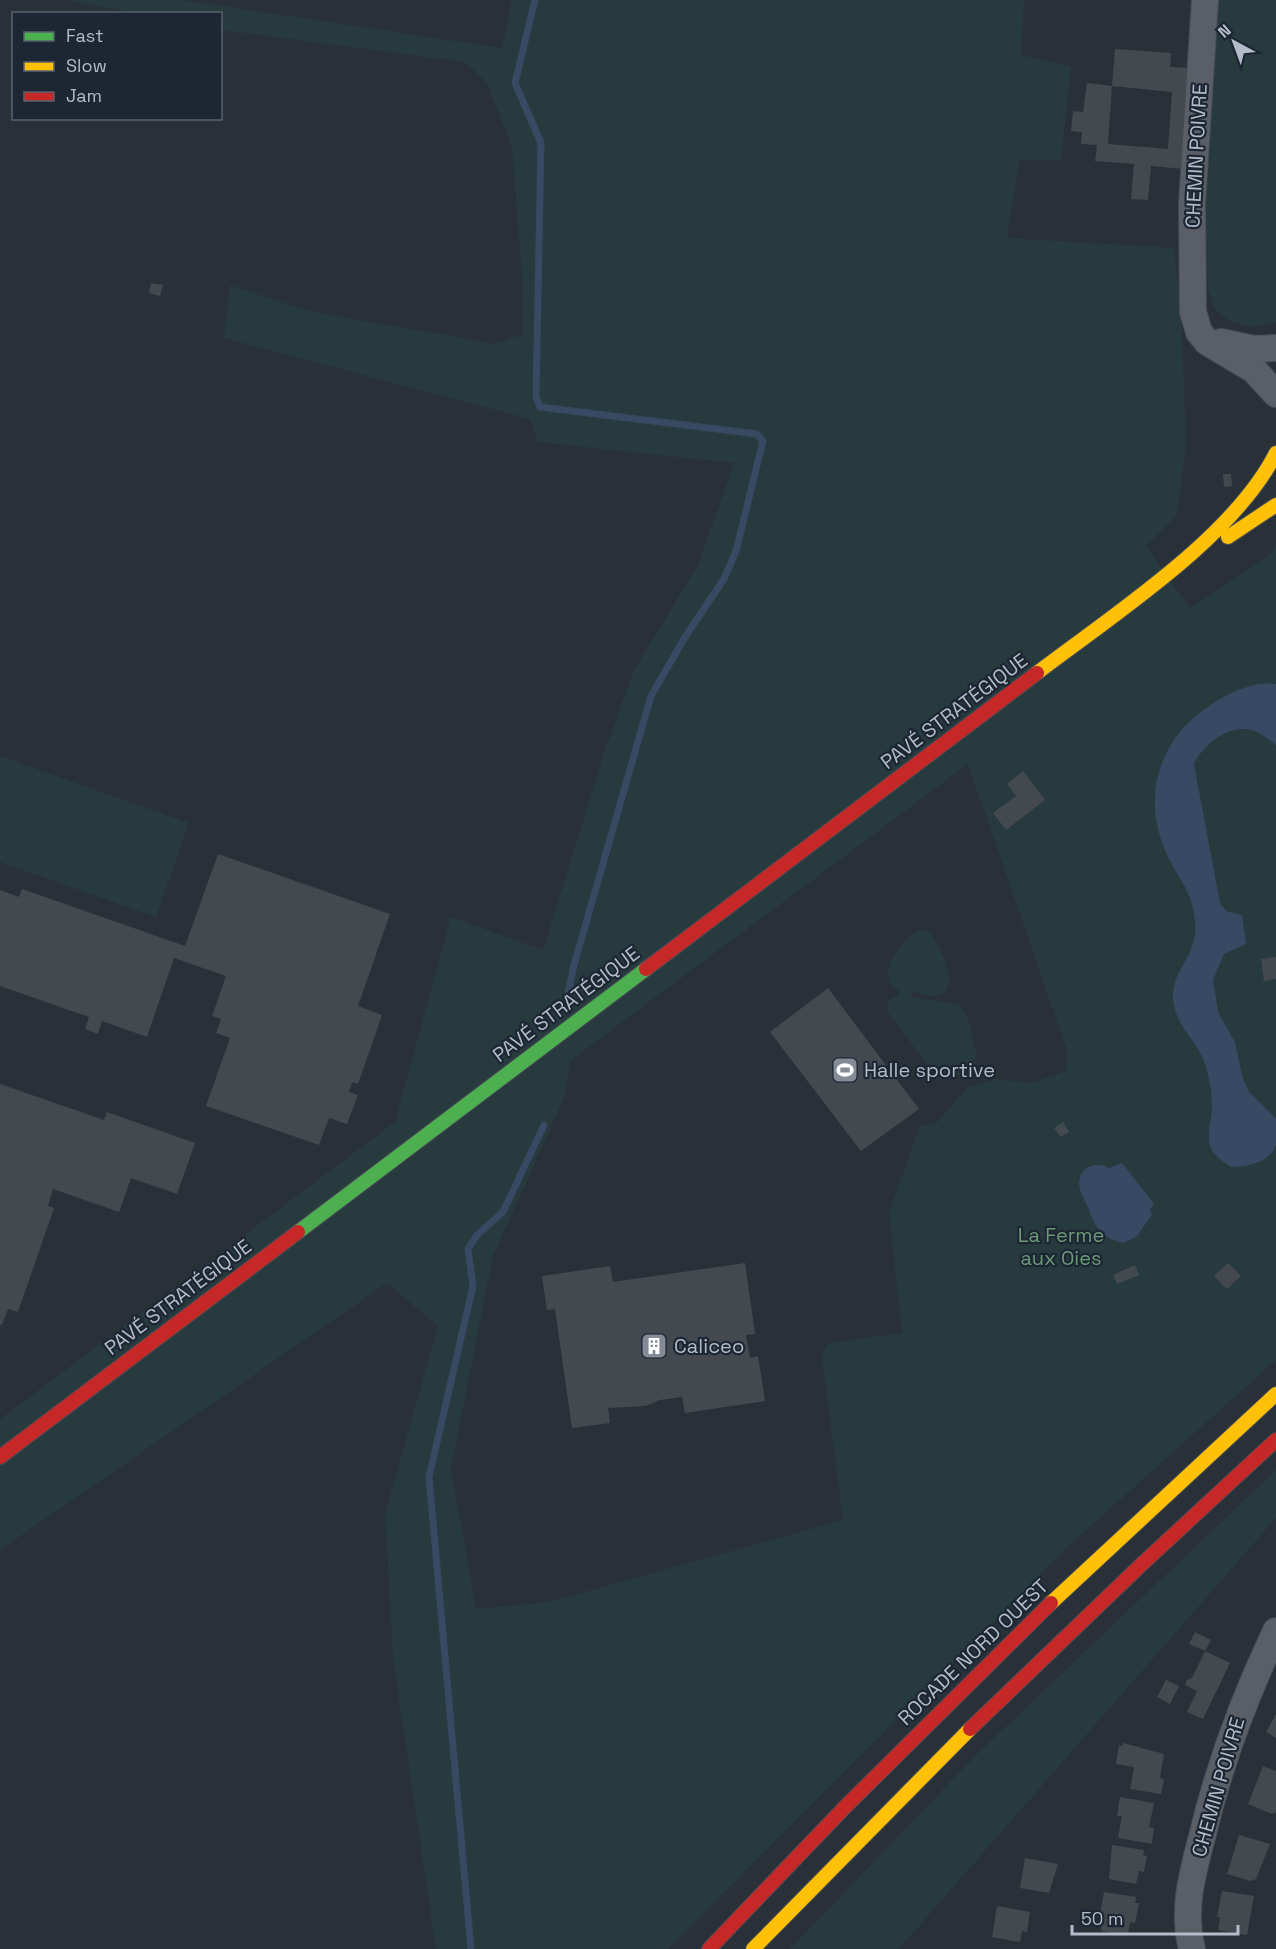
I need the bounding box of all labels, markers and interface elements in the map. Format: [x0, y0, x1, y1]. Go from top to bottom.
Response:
legend [12, 12, 222, 120]
north arrow [1204, 12, 1264, 72]
text: N [1214, 20, 1235, 43]
text: Fast [66, 24, 103, 47]
text: Slow [66, 54, 107, 77]
street label: CHEMIN POIVRE [1179, 83, 1213, 229]
text: Jam [66, 84, 102, 107]
street label: PAVÉ STRATÉGIQUE [875, 647, 1033, 775]
street label: PAVÉ STRATÉGIQUE [487, 940, 645, 1068]
sports icon: Halle sportive [830, 1055, 860, 1085]
place label: Halle sportive [864, 1057, 995, 1083]
park label: La Ferme aux Oies [1018, 1222, 1104, 1271]
street label: PAVÉ STRATÉGIQUE [99, 1233, 257, 1361]
building icon: Caliceo [639, 1331, 669, 1361]
place label: Caliceo [674, 1333, 744, 1359]
street label: ROCADE NORD OUEST [892, 1573, 1054, 1731]
street label: CHEMIN POIVRE [1186, 1714, 1250, 1860]
scale bar [1072, 1898, 1238, 1936]
text: 50 m [1081, 1907, 1123, 1930]

